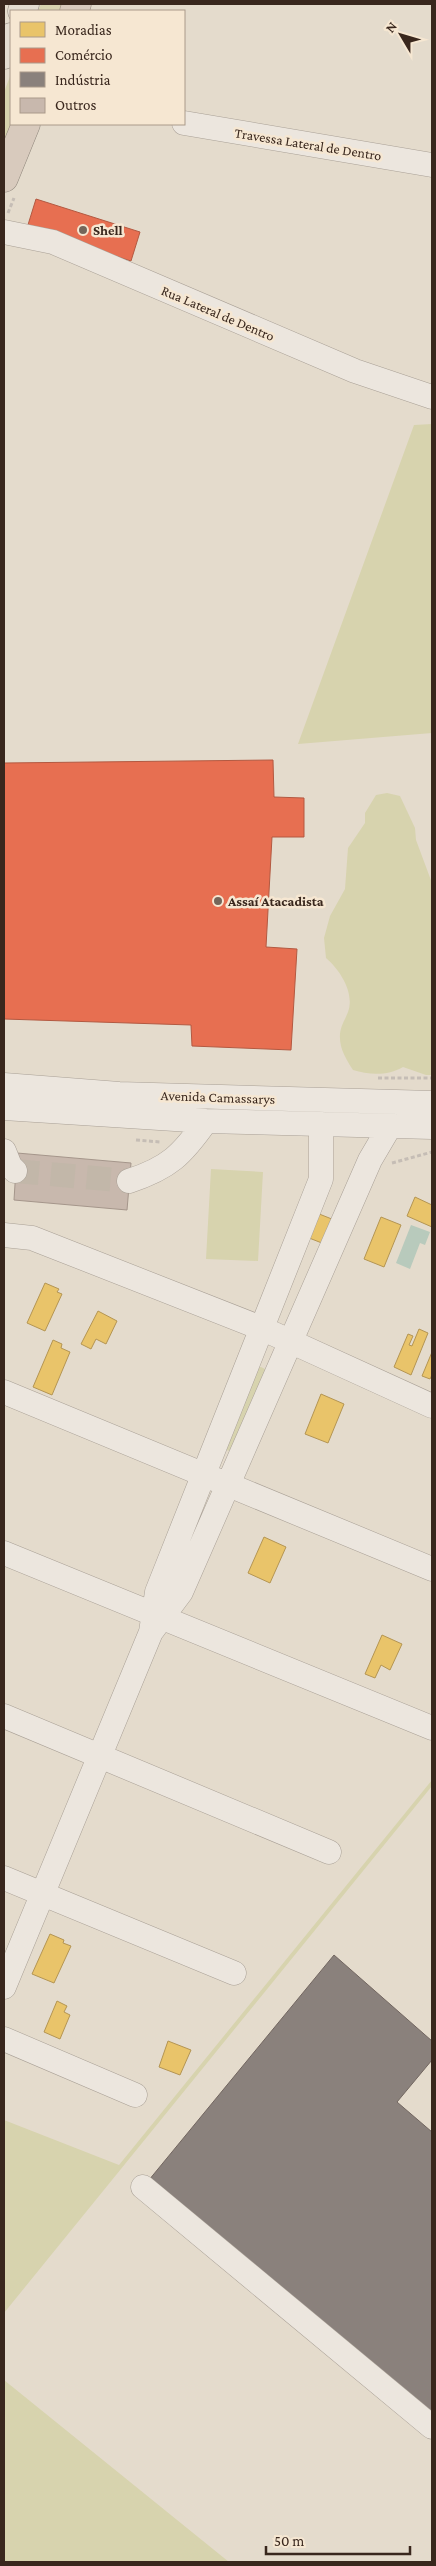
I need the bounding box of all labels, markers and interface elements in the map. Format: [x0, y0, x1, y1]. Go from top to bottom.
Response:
legend [10, 10, 185, 125]
north arrow [376, 10, 426, 60]
text: N [382, 18, 400, 36]
text: Moradias [55, 22, 112, 38]
text: Comércio [55, 47, 112, 63]
text: Indústria [55, 72, 111, 88]
text: Outros [55, 97, 96, 113]
street label: Travessa Lateral de Dentro [233, 124, 383, 164]
place label: Shell [93, 222, 123, 238]
marker: Shell [77, 224, 89, 236]
street label: Rua Lateral de Dentro [159, 282, 277, 344]
place label: Assaí Atacadista [227, 893, 324, 909]
marker: Assaí Atacadista [212, 895, 224, 907]
street label: Avenida Camassarys [160, 1087, 276, 1107]
scale bar [266, 2524, 410, 2556]
text: 50 m [274, 2533, 304, 2549]

